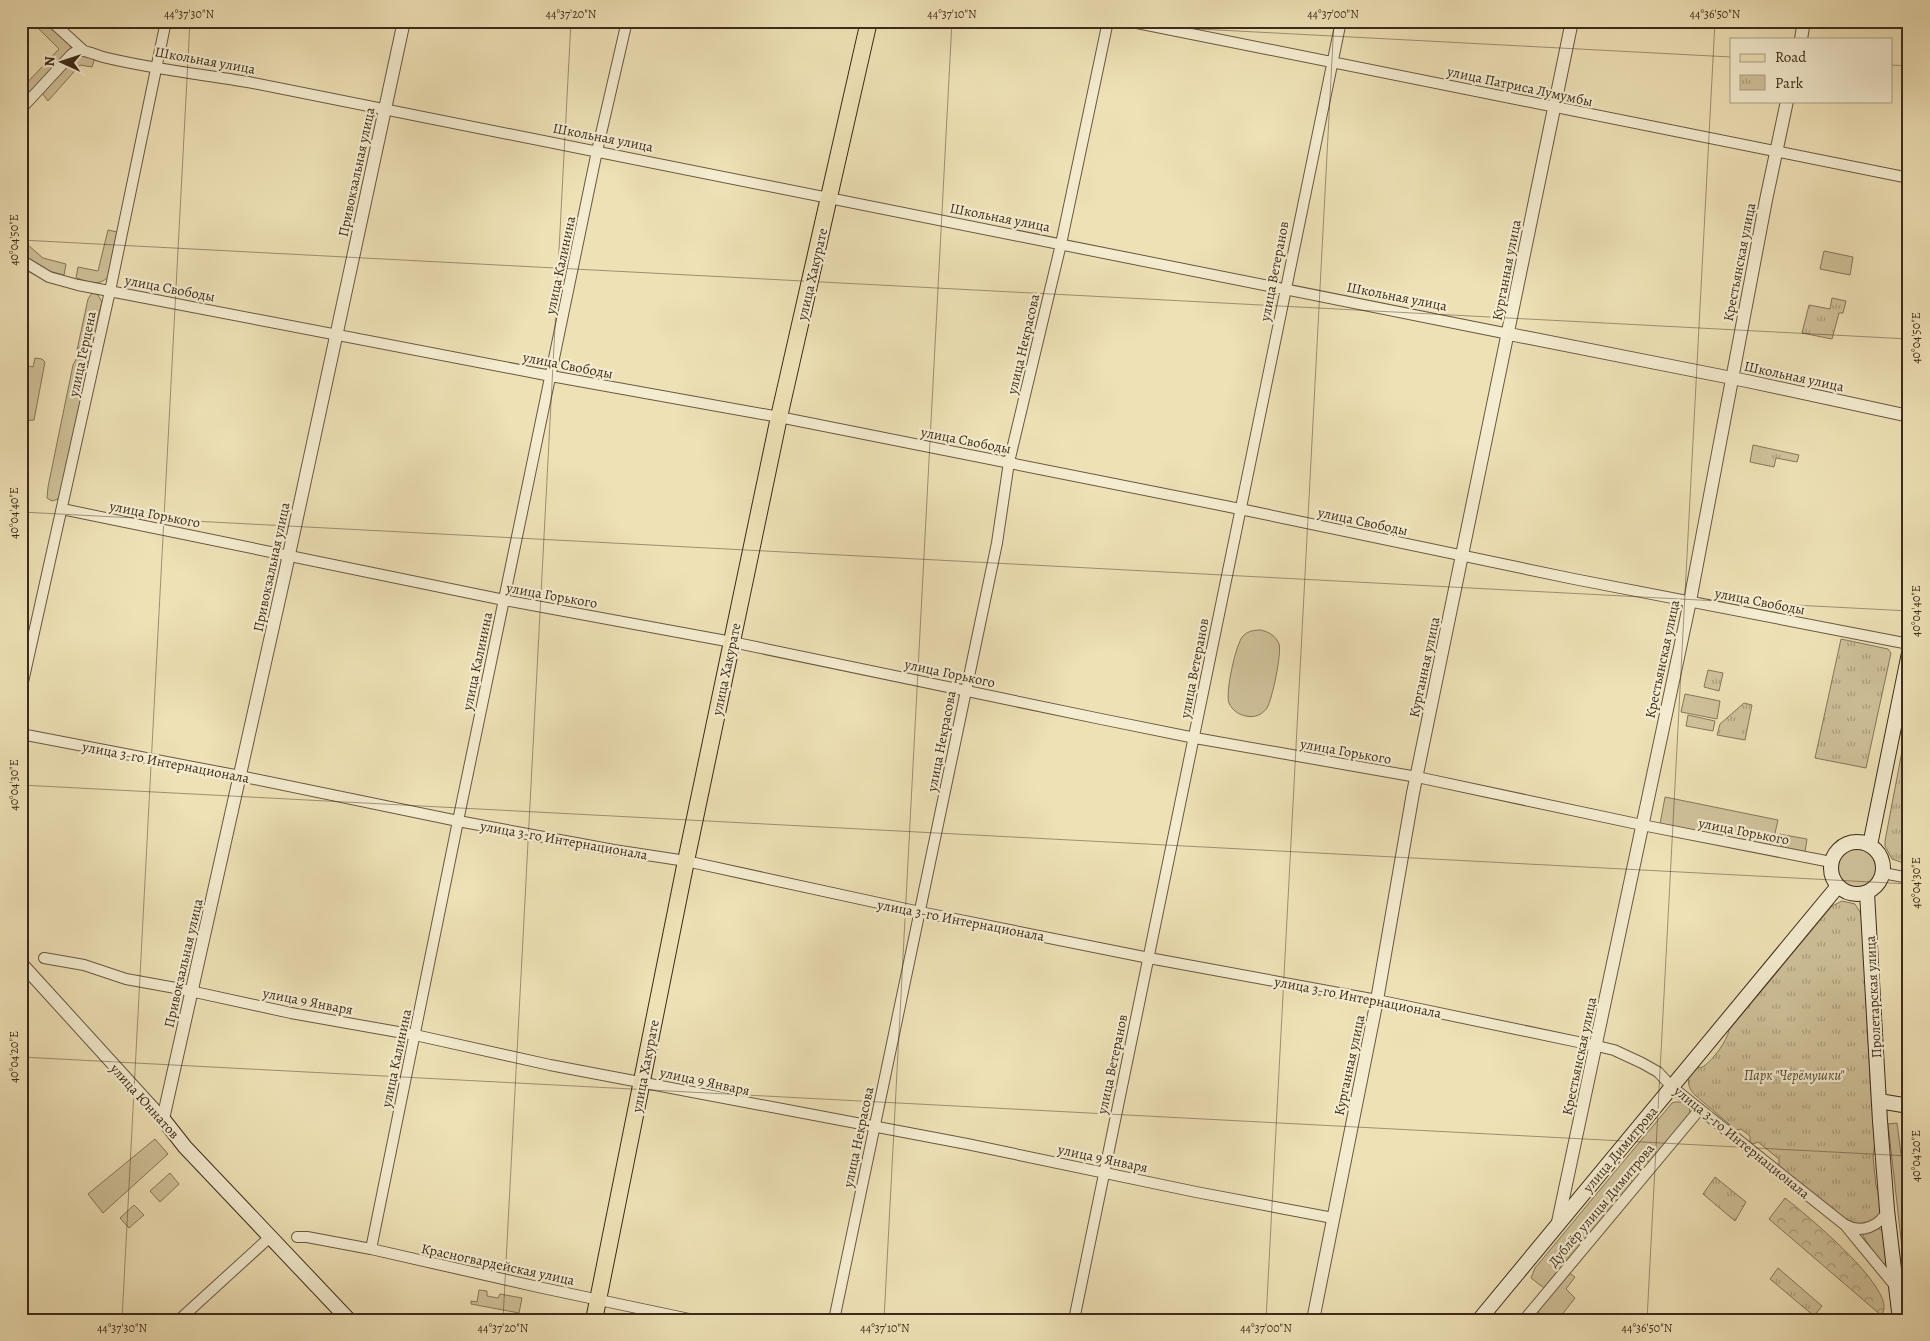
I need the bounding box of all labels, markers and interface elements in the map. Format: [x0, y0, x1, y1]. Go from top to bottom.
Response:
text: 44°37'30"N [164, 6, 214, 22]
text: 44°37'20"N [546, 6, 597, 22]
text: 44°37'10"N [927, 6, 977, 22]
text: 44°37'00"N [1307, 6, 1359, 22]
text: 44°36'50"N [1690, 6, 1741, 22]
north arrow [38, 38, 88, 88]
legend [1730, 38, 1892, 102]
street label: Школьная улица [153, 42, 257, 79]
text: Road [1775, 47, 1807, 67]
text: N [40, 56, 59, 67]
street label: улица Патриса Лумумбы [1444, 62, 1594, 111]
text: Park [1775, 73, 1804, 93]
street label: Привокзальная улица [333, 105, 380, 239]
street label: Школьная улица [551, 118, 655, 157]
street label: Школьная улица [948, 198, 1052, 237]
street label: Крестьянская улица [1719, 201, 1760, 323]
text: 40°04'50"E [6, 214, 22, 266]
street label: улица Калинина [541, 214, 580, 317]
street label: Курганная улица [1487, 217, 1526, 322]
street label: улица Ветеранов [1255, 219, 1294, 324]
street label: улица Хакурате [792, 226, 832, 323]
street label: улица Свободы [122, 270, 217, 307]
street label: Школьная улица [1345, 277, 1449, 316]
street label: улица Некрасова [1002, 292, 1044, 397]
street label: улица Герцена [64, 309, 101, 400]
text: 40°04'50"E [1908, 312, 1924, 364]
street label: улица Свободы [520, 347, 615, 384]
street label: Школьная улица [1742, 357, 1846, 396]
street label: улица Свободы [918, 422, 1013, 459]
text: 40°04'40"E [6, 487, 22, 539]
street label: улица Горького [107, 496, 202, 533]
street label: Привокзальная улица [248, 500, 295, 634]
street label: улица Свободы [1315, 502, 1410, 540]
street label: улица Горького [504, 578, 599, 613]
street label: улица Свободы [1712, 583, 1807, 620]
text: 40°04'40"E [1908, 585, 1924, 637]
street label: Крестьянская улица [1641, 598, 1684, 720]
street label: улица Калинина [458, 610, 497, 713]
street label: Курганная улица [1405, 614, 1445, 719]
street label: улица Ветеранов [1175, 616, 1214, 721]
street label: улица Хакурате [707, 621, 746, 718]
street label: улица Горького [902, 654, 997, 692]
street label: улица Некрасова [922, 689, 961, 794]
street label: улица Горького [1298, 734, 1393, 769]
street label: улица 3-го Интернационала [80, 737, 251, 788]
text: 40°04'30"E [6, 759, 22, 811]
street label: улица Горького [1696, 813, 1791, 850]
street label: улица 3-го Интернационала [478, 816, 650, 865]
text: 40°04'30"E [1908, 857, 1924, 909]
street label: улица 3-го Интернационала [875, 895, 1046, 946]
street label: Привокзальная улица [159, 896, 208, 1030]
street label: Пролетарская улица [1861, 935, 1886, 1059]
street label: улица 3-го Интернационала [1272, 972, 1443, 1023]
street label: улица 9 Января [260, 983, 355, 1020]
street label: Крестьянская улица [1558, 995, 1601, 1117]
street label: улица Калинина [377, 1007, 416, 1110]
street label: улица Ветеранов [1092, 1012, 1132, 1117]
street label: Курганная улица [1330, 1012, 1370, 1117]
street label: улица Хакурате [627, 1018, 664, 1115]
text: 40°04'20"E [6, 1031, 22, 1083]
street label: улица Юннатов [105, 1059, 184, 1143]
street label: улица 9 Января [657, 1063, 752, 1100]
park label: Парк "Черёмушки" [1744, 1066, 1845, 1085]
street label: улица 3-го Интернационала [1669, 1081, 1814, 1203]
street label: улица Некрасова [838, 1085, 879, 1190]
street label: улица Димитрова [1578, 1102, 1662, 1197]
text: 40°04'20"E [1908, 1130, 1924, 1182]
street label: Дублёр улицы Димитрова [1544, 1139, 1659, 1271]
street label: улица 9 Января [1055, 1140, 1150, 1177]
street label: Красногвардейская улица [419, 1239, 577, 1290]
text: 44°37'30"N [97, 1320, 147, 1336]
text: 44°37'20"N [478, 1320, 529, 1336]
text: 44°37'10"N [860, 1320, 910, 1336]
text: 44°37'00"N [1240, 1320, 1292, 1336]
text: 44°36'50"N [1622, 1320, 1673, 1336]

